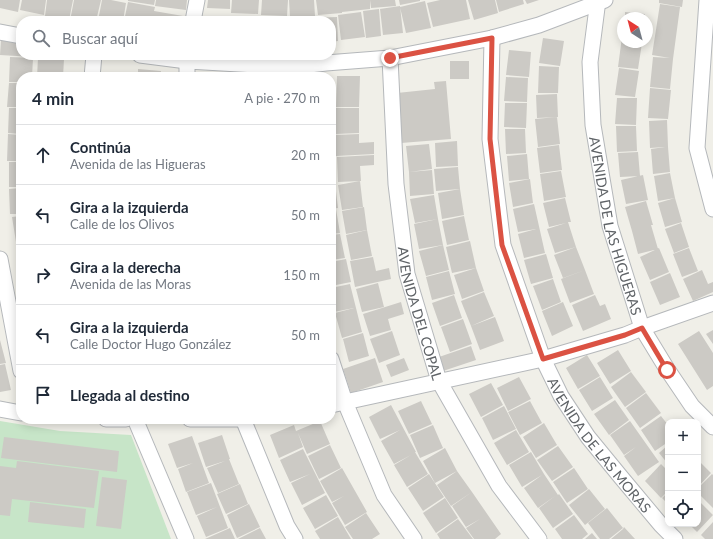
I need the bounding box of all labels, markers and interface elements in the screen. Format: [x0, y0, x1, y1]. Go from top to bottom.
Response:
north arrow [617, 12, 653, 48]
search box [16, 16, 336, 60]
icon: search [30, 27, 52, 49]
text: Buscar aquí [62, 29, 138, 47]
route end [381, 49, 399, 67]
text: 4 min [32, 88, 74, 109]
text: A pie · 270 m [244, 90, 320, 106]
street label: AVENIDA DE LAS HIGUERAS [587, 135, 646, 317]
text: Continúa [70, 138, 131, 156]
icon: ahead [32, 144, 54, 166]
text: 20 m [291, 147, 320, 163]
text: Avenida de las Higueras [70, 156, 206, 172]
text: Gira a la izquierda [70, 198, 189, 216]
icon: left [32, 204, 54, 226]
text: 50 m [291, 207, 320, 223]
text: Calle de los Olivos [70, 216, 174, 232]
street label: AVENIDA DEL COPAL [395, 245, 447, 382]
text: Gira a la derecha [70, 258, 181, 276]
icon: right [32, 264, 54, 286]
text: 150 m [283, 267, 320, 283]
text: Avenida de las Moras [70, 276, 191, 292]
text: Gira a la izquierda [70, 318, 189, 336]
icon: left [32, 324, 54, 346]
text: 50 m [291, 327, 320, 343]
text: Calle Doctor Hugo González [70, 336, 231, 352]
route start [658, 361, 676, 379]
street label: AVENIDA DE LAS MORAS [545, 374, 655, 516]
icon: arrive [32, 384, 54, 406]
text: Llegada al destino [70, 386, 190, 404]
map controls [665, 419, 701, 527]
button: + [665, 419, 701, 455]
button: − [665, 455, 701, 491]
button: locate [665, 491, 701, 527]

